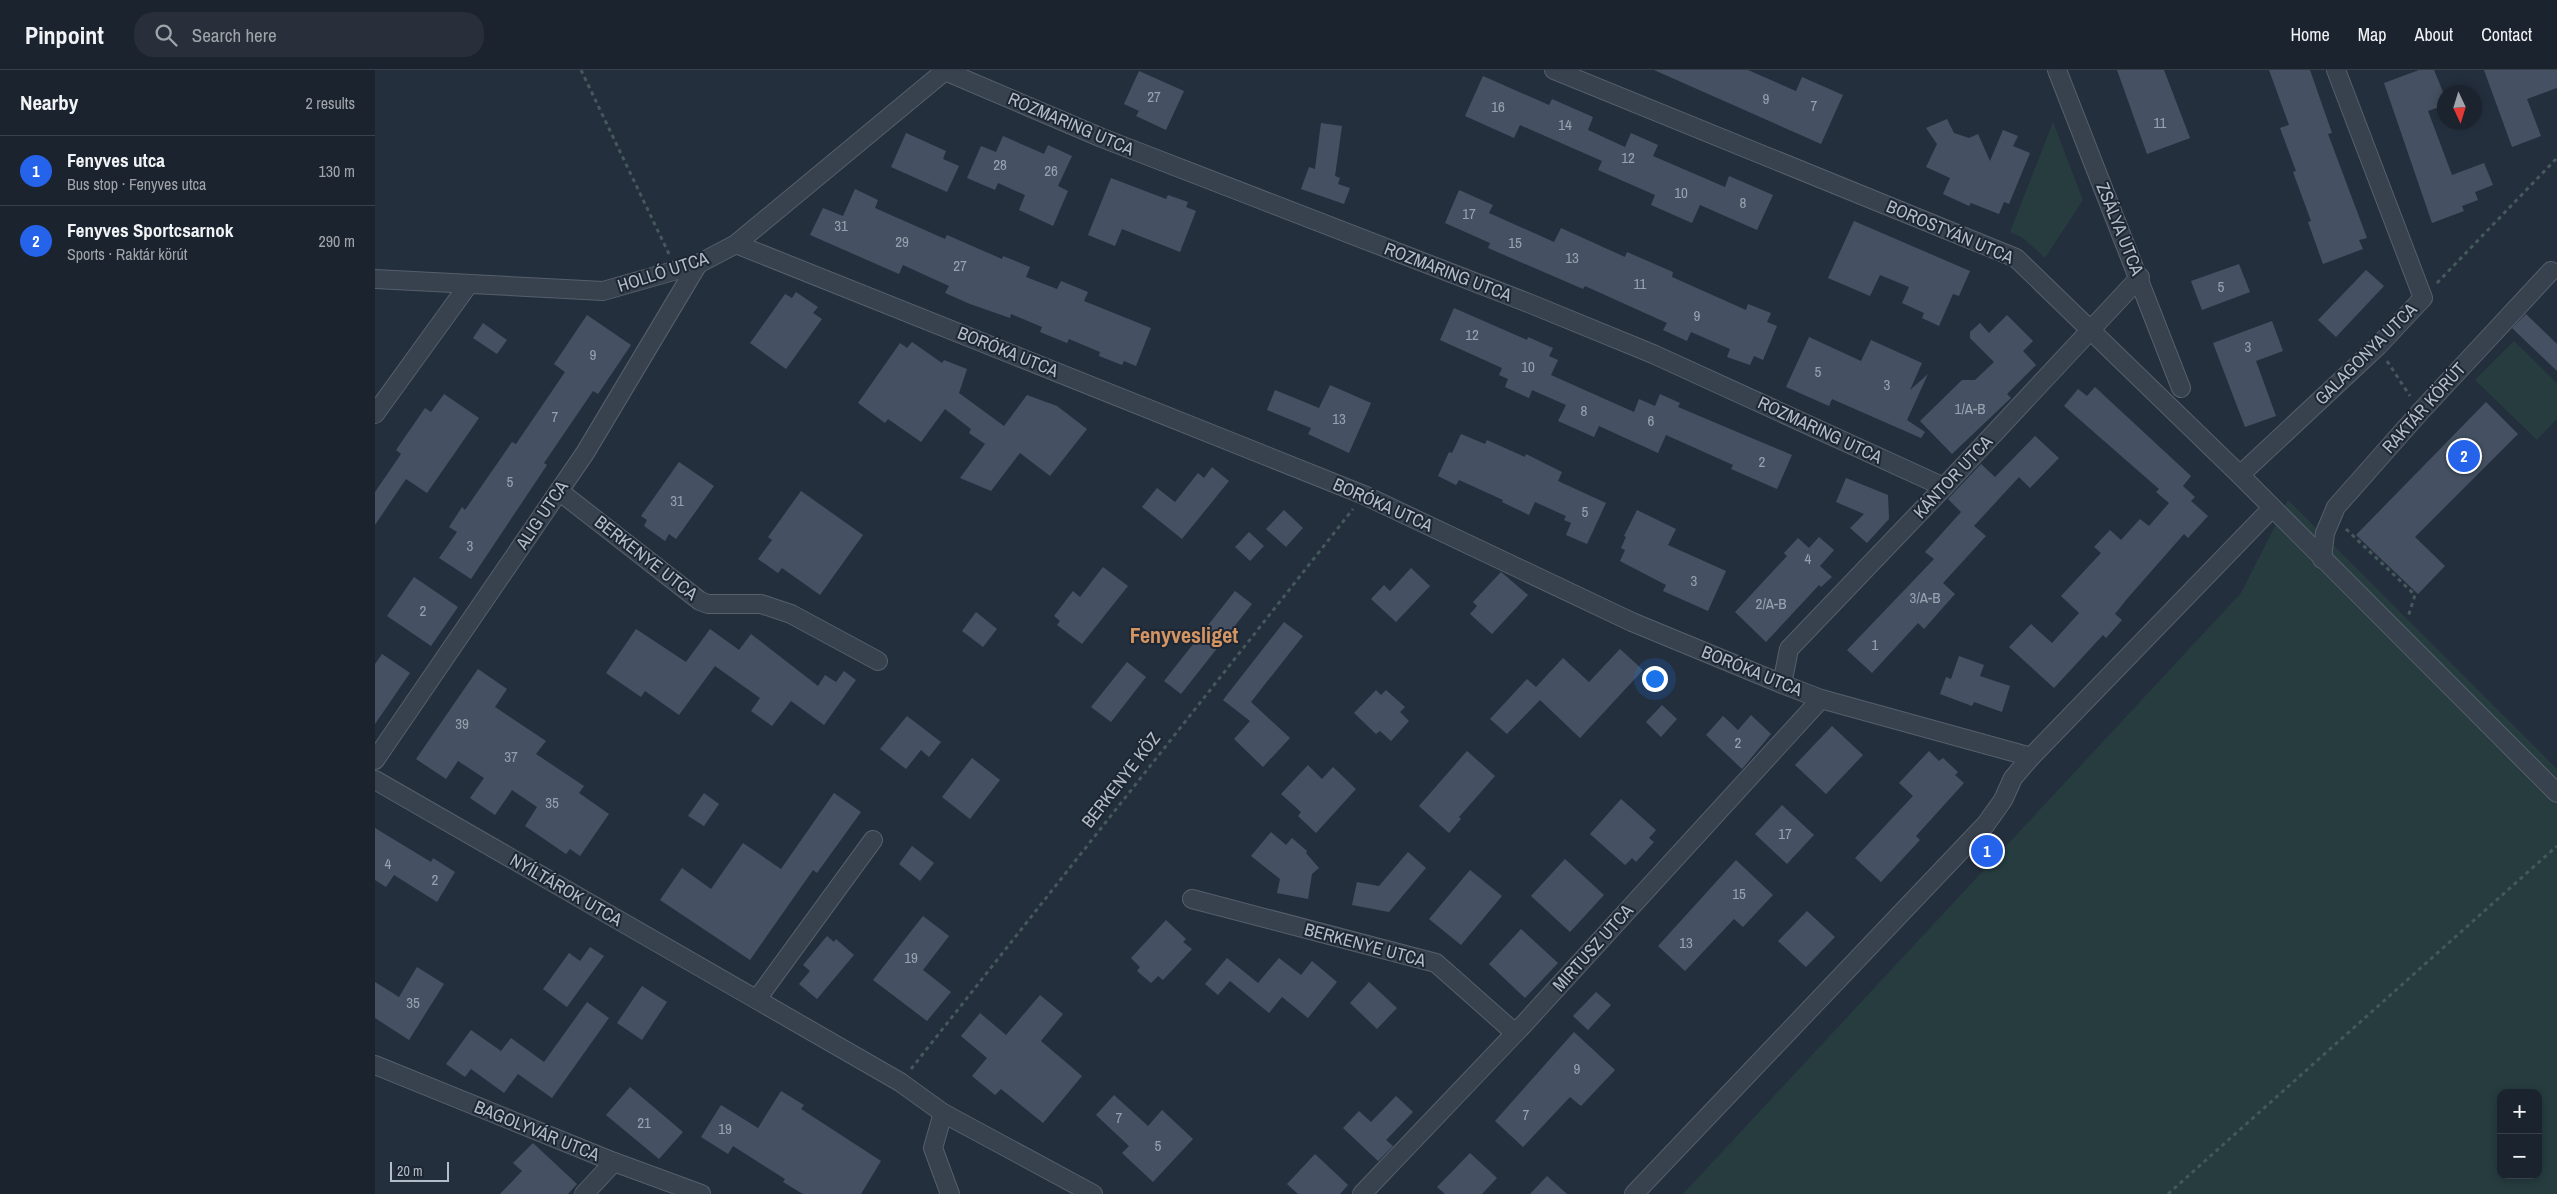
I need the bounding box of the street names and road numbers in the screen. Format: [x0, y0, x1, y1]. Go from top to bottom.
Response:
street label: ROZMARING UTCA [1004, 86, 1138, 161]
street label: ZSÁLYA UTCA [2091, 179, 2150, 279]
street label: BOROSTYÁN UTCA [1883, 193, 2018, 270]
street label: ROZMARING UTCA [1381, 236, 1516, 307]
street label: HOLLÓ UTCA [614, 245, 712, 298]
street label: GALAGONYA UTCA [2309, 297, 2422, 410]
street label: BORÓKA UTCA [954, 320, 1062, 383]
street label: RAKTÁR KÖRÚT [2376, 357, 2471, 459]
street label: ROZMARING UTCA [1754, 390, 1887, 469]
street label: KÁNTOR UTCA [1908, 429, 1998, 524]
street label: BORÓKA UTCA [1329, 471, 1437, 538]
street label: ALIG UTCA [509, 475, 574, 555]
street label: BERKENYE UTCA [589, 509, 703, 606]
street label: BORÓKA UTCA [1698, 639, 1806, 702]
street label: BERKENYE KÖZ [1075, 727, 1166, 833]
street label: NYÍLTÁROK UTCA [506, 847, 627, 932]
street label: MIRTUSZ UTCA [1547, 898, 1639, 997]
street label: BERKENYE UTCA [1302, 916, 1429, 973]
street label: BAGOLYVÁR UTCA [471, 1094, 604, 1167]

